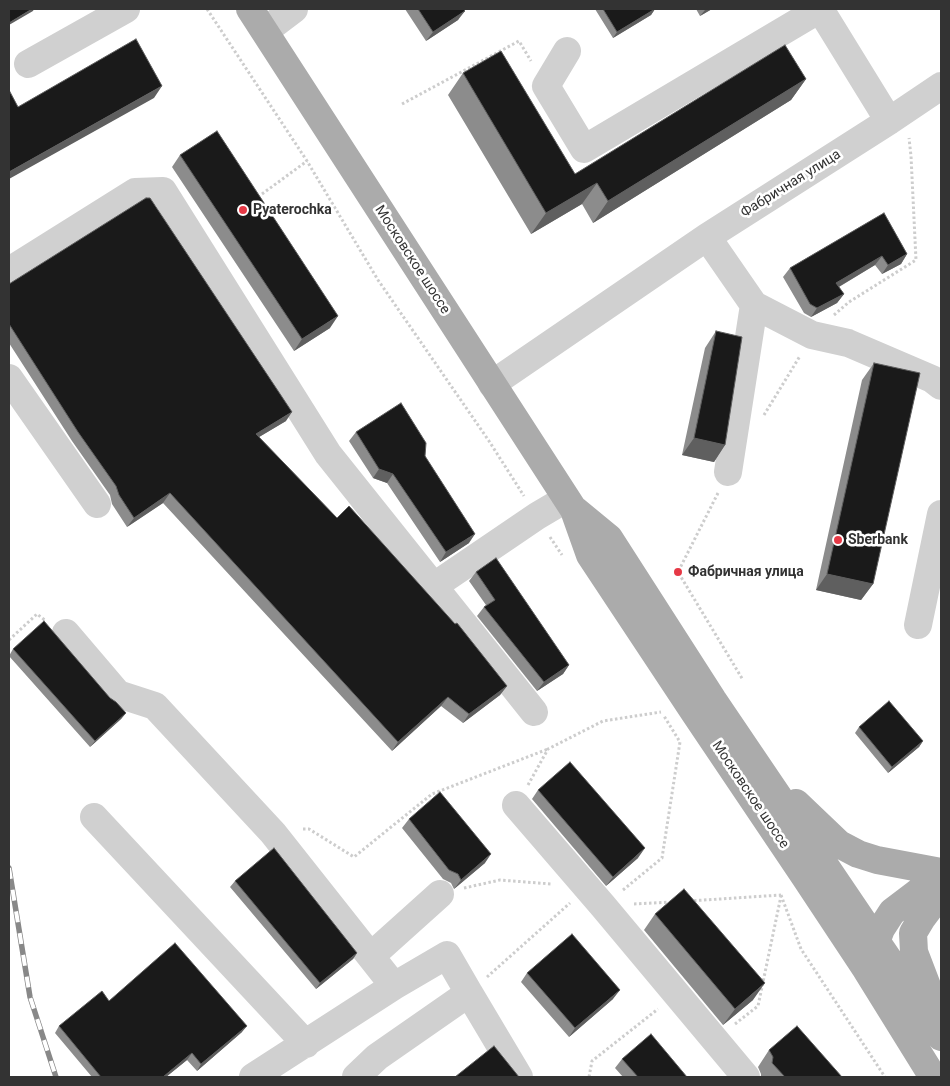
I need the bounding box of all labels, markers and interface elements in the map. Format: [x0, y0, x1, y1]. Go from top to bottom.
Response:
street label: Фабричная улица [738, 146, 844, 222]
place label: Pyaterochka [253, 202, 332, 218]
street label: Московское шоссе [371, 203, 453, 317]
marker: Pyaterochka [237, 204, 249, 216]
place label: Sberbank [848, 532, 908, 548]
marker: Sberbank [832, 534, 844, 546]
place label: Фабричная улица [688, 564, 804, 580]
marker: Фабричная улица [672, 566, 684, 578]
street label: Московское шоссе [708, 738, 792, 852]

